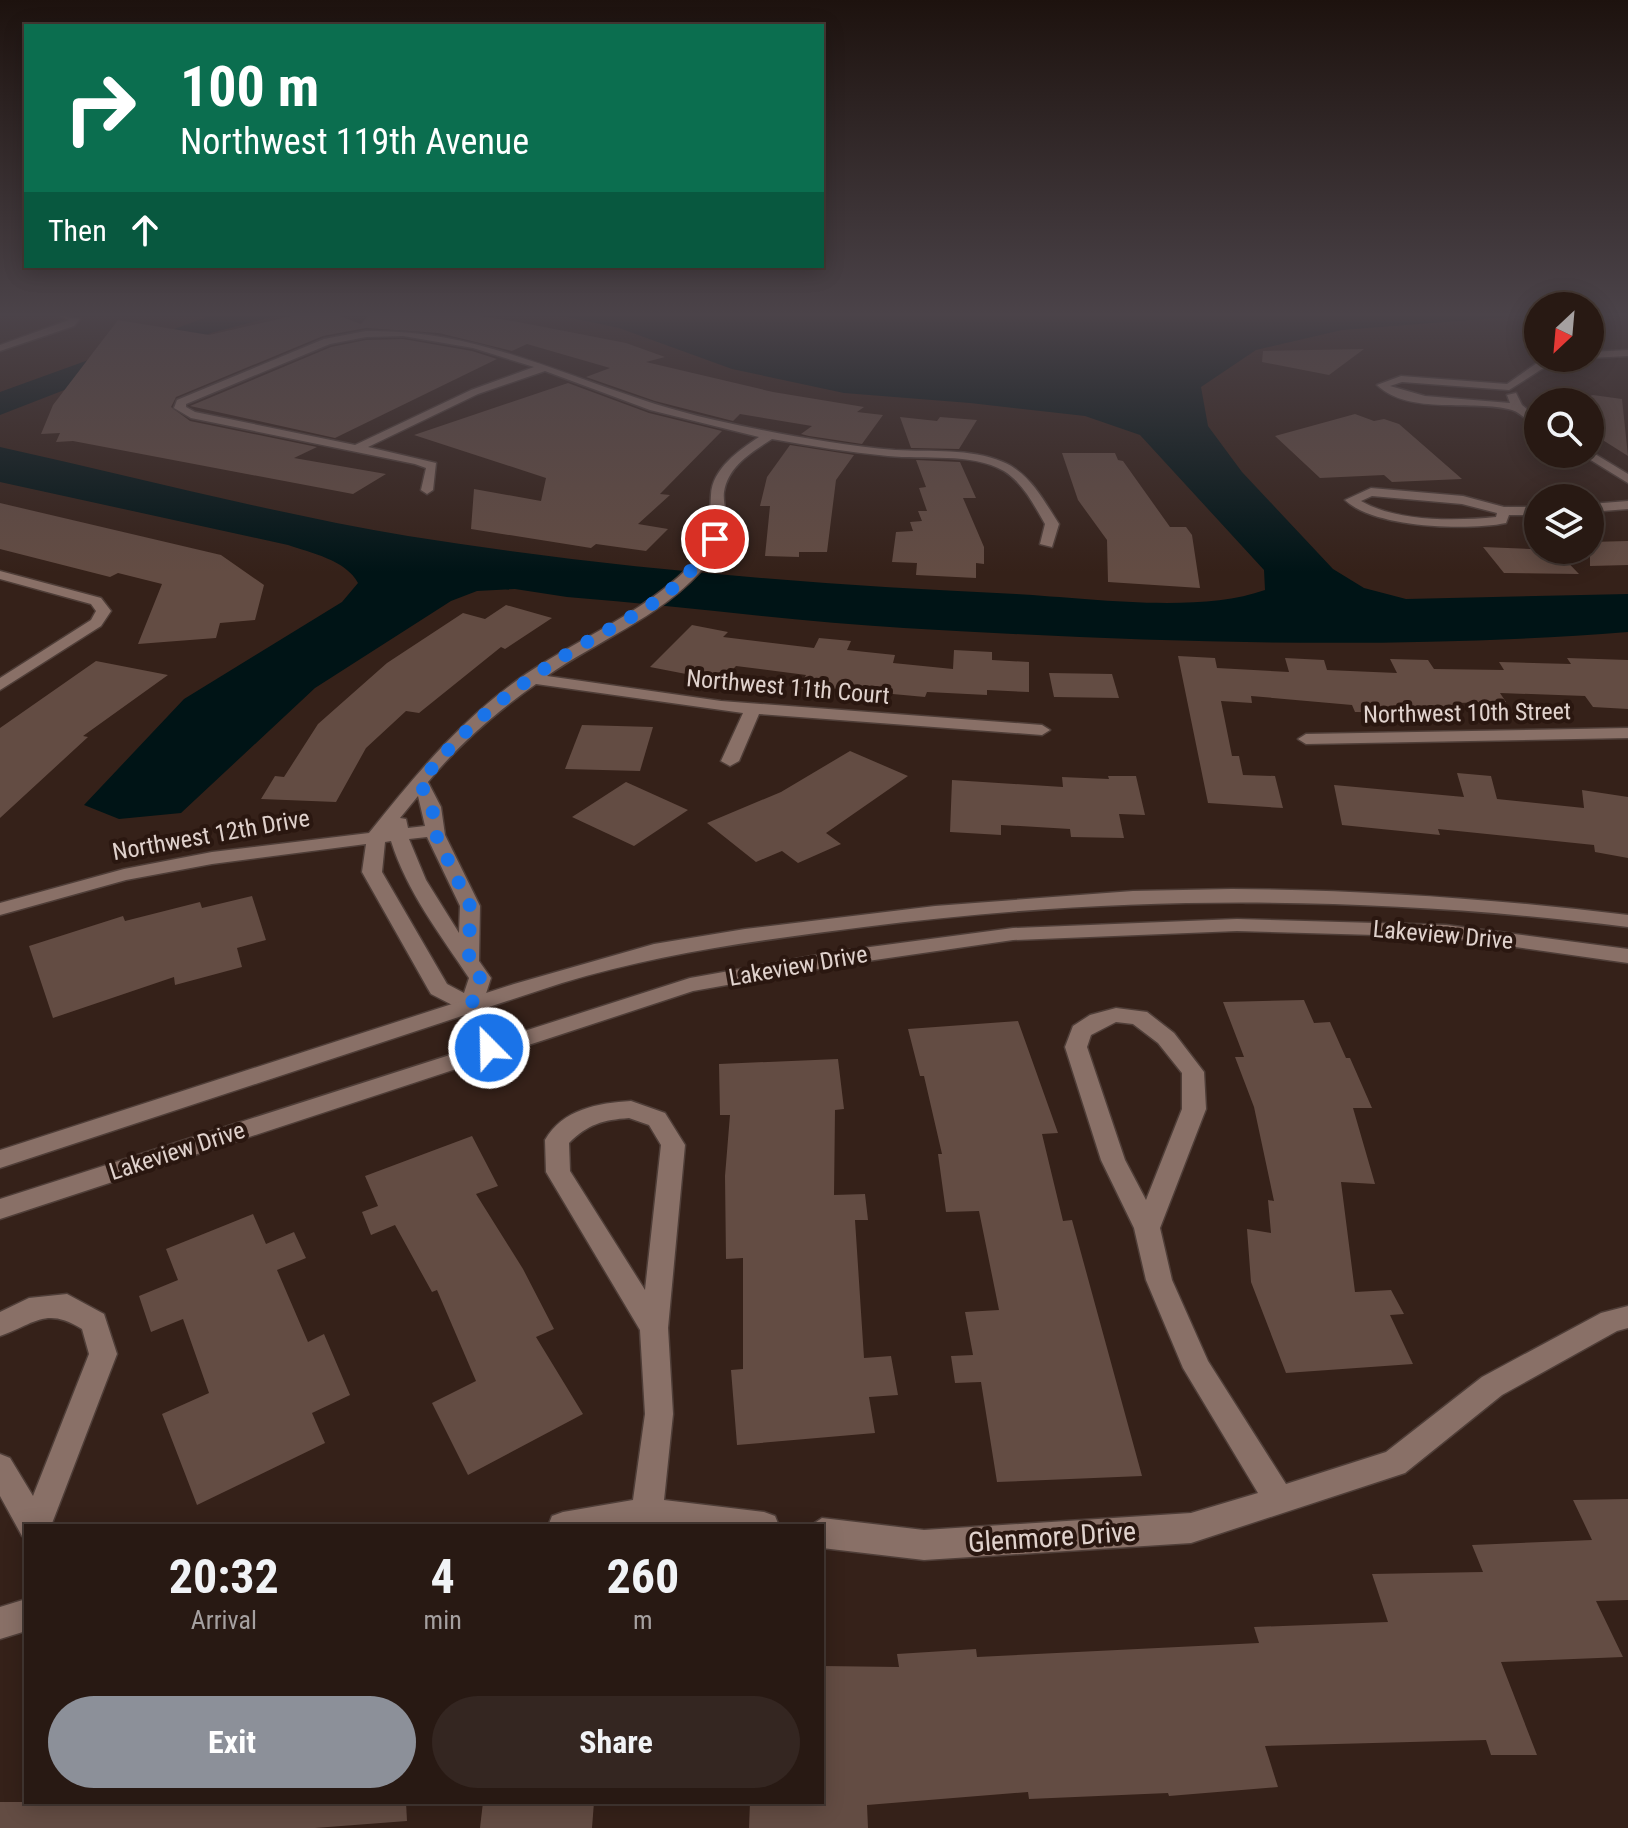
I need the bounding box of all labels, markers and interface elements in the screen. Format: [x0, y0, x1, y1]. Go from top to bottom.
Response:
text: 100 m [180, 54, 319, 120]
icon: right [48, 56, 152, 160]
text: Northwest 119th Avenue [180, 121, 529, 163]
icon: ahead [123, 208, 167, 252]
text: Then [48, 213, 107, 248]
north arrow [1524, 292, 1604, 372]
map controls [1524, 292, 1604, 564]
button: search [1524, 388, 1604, 468]
button: layers [1524, 484, 1604, 564]
pin [681, 505, 749, 573]
icon: arrive [693, 517, 737, 561]
street label: Northwest 11th Court [685, 664, 891, 710]
street label: Northwest 10th Street [1363, 697, 1571, 729]
street label: Northwest 12th Drive [110, 804, 312, 866]
street label: Lakeview Drive [1372, 915, 1514, 955]
street label: Lakeview Drive [726, 940, 870, 992]
position arrow [447, 1006, 531, 1090]
street label: Lakeview Drive [106, 1116, 248, 1186]
street label: Glenmore Drive [967, 1515, 1137, 1559]
text: 20:32 [169, 1548, 279, 1605]
text: 4 [431, 1548, 455, 1605]
text: 260 [606, 1548, 679, 1605]
text: Arrival [191, 1605, 257, 1635]
text: min [424, 1605, 462, 1635]
text: m [633, 1605, 653, 1635]
button: Exit [48, 1696, 416, 1788]
button: Share [432, 1696, 800, 1788]

